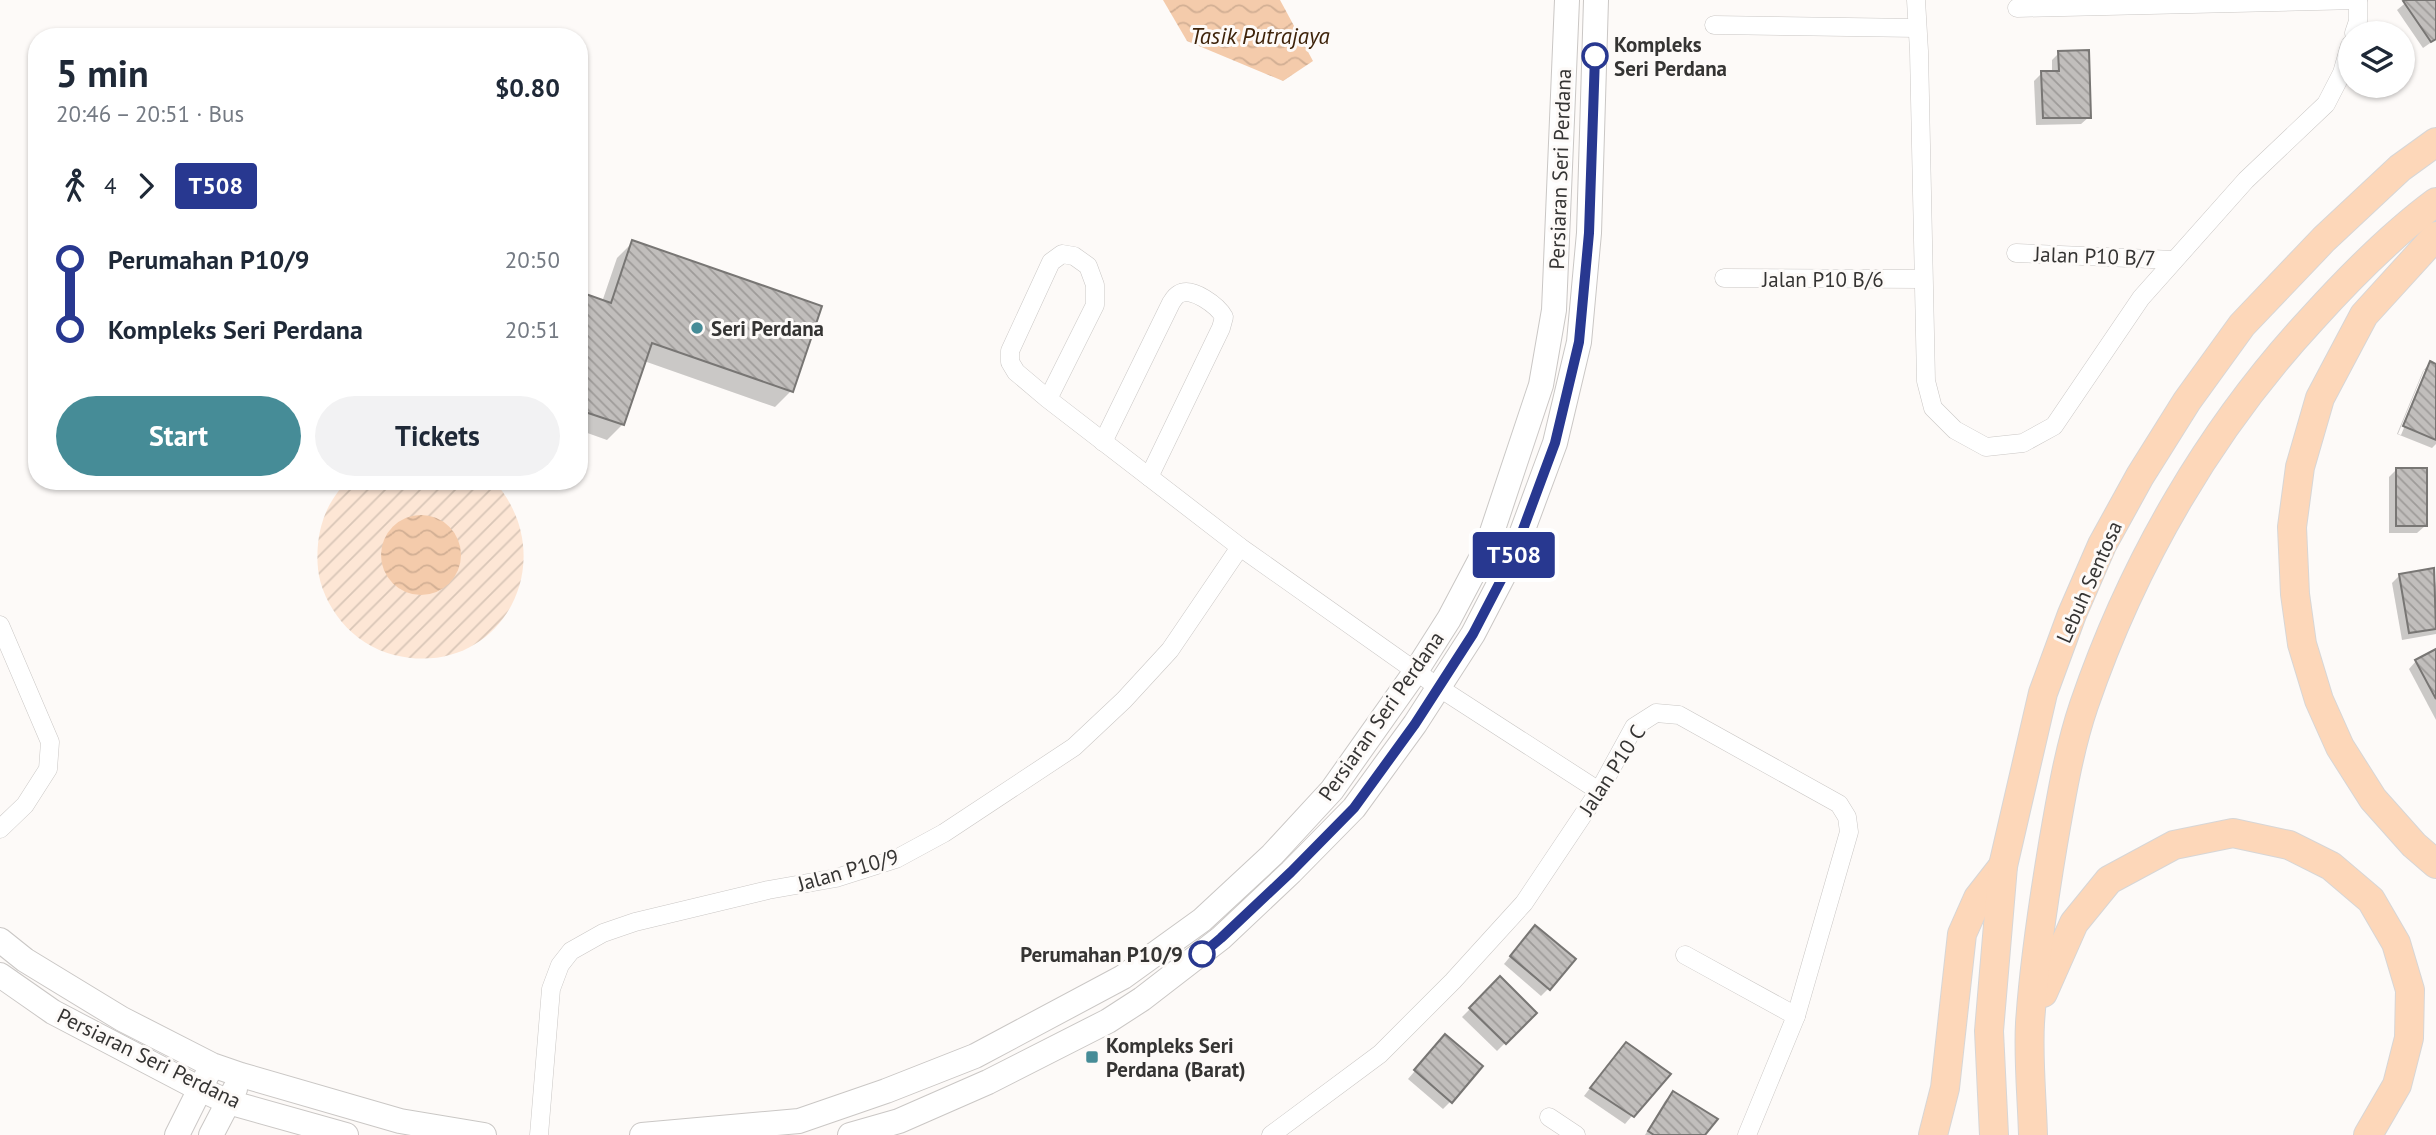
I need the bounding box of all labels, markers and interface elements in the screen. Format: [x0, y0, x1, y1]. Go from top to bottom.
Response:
water label: Tasik Putrajaya [1190, 21, 1330, 50]
map controls [2338, 21, 2415, 98]
button: layers [2338, 21, 2415, 98]
place label: Kompleks Seri Perdana [1614, 31, 1727, 82]
marker: Kompleks Seri Perdana [1582, 43, 1608, 69]
text: 5 min [56, 48, 149, 97]
street label: Persiaran Seri Perdana [1543, 68, 1577, 270]
text: $0.80 [495, 71, 560, 104]
text: 20:46 – 20:51 · Bus [56, 99, 244, 128]
icon: walk [56, 167, 94, 205]
icon: forward [127, 167, 165, 205]
text: T508 [189, 170, 243, 201]
text: 4 [104, 171, 117, 200]
street label: Jalan P10 B/7 [2033, 240, 2156, 272]
text: Perumahan P10/9 [108, 243, 310, 276]
text: 20:50 [505, 245, 560, 274]
street label: Jalan P10 B/6 [1761, 266, 1884, 293]
text: Kompleks Seri Perdana [108, 313, 363, 346]
text: 20:51 [505, 315, 560, 344]
place label: Seri Perdana [711, 315, 824, 342]
marker: Seri Perdana [689, 320, 705, 336]
button: Start [56, 396, 301, 476]
button: Tickets [315, 396, 560, 476]
street label: Lebuh Sentosa [2050, 517, 2128, 647]
line badge: T508 [1465, 532, 1563, 578]
text: T508 [1487, 539, 1541, 570]
street label: Persiaran Seri Perdana [1312, 626, 1450, 806]
street label: Jalan P10 C [1572, 720, 1651, 821]
street label: Jalan P10/9 [793, 843, 902, 898]
place label: Perumahan P10/9 [1020, 941, 1183, 968]
marker: Perumahan P10/9 [1189, 941, 1215, 967]
street label: Persiaran Seri Perdana [53, 1002, 245, 1114]
place label: Kompleks Seri Perdana (Barat) [1106, 1032, 1246, 1083]
marker: Kompleks Seri Perdana (Barat) [1084, 1049, 1100, 1065]

